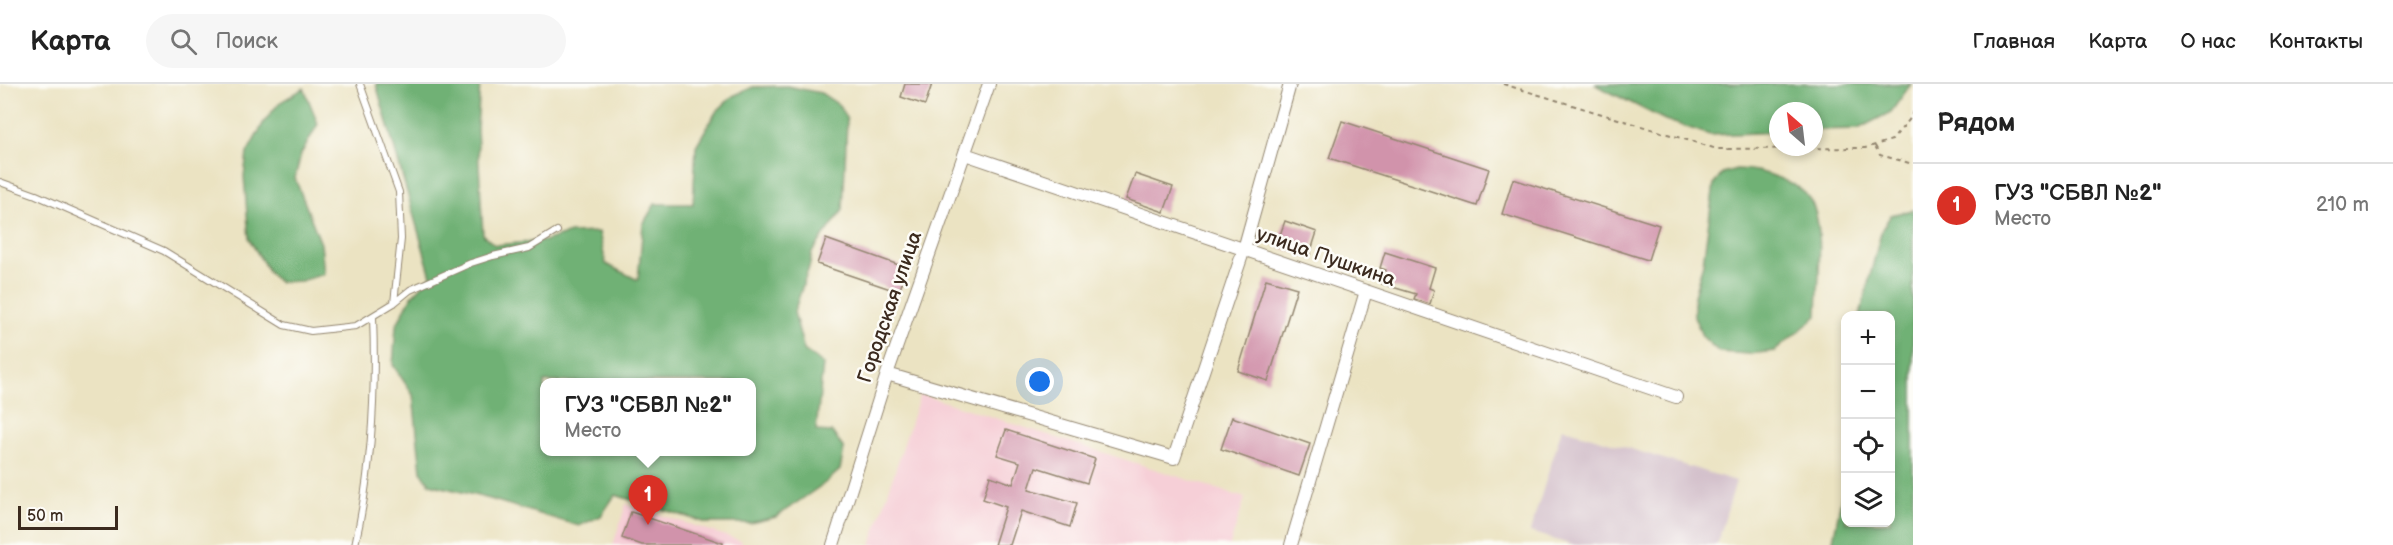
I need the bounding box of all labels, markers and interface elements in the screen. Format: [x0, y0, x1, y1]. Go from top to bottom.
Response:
search box [146, 14, 566, 68]
text: Карта [30, 25, 110, 58]
icon: search [167, 25, 200, 58]
text: Поиск [215, 28, 278, 55]
text: Главная [1972, 29, 2055, 54]
text: Карта [2088, 29, 2147, 54]
text: О нас [2180, 29, 2236, 54]
text: Контакты [2269, 29, 2363, 54]
north arrow [1769, 102, 1823, 156]
text: Рядом [1937, 108, 2015, 139]
text: ГУЗ "СБВЛ №2" [1994, 180, 2162, 207]
text: 1 [1952, 193, 1961, 217]
text: 210 m [2316, 193, 2369, 217]
text: Место [1994, 207, 2051, 231]
street label: улица Пушкина [1253, 222, 1399, 292]
street label: Городская улица [853, 228, 927, 386]
map controls [1841, 311, 1895, 527]
button: + [1841, 311, 1895, 365]
button: − [1841, 365, 1895, 419]
your location [1025, 367, 1054, 396]
popup [540, 378, 756, 456]
text: ГУЗ "СБВЛ №2" [564, 392, 732, 419]
text: Место [564, 419, 621, 443]
button: locate [1841, 419, 1895, 473]
button: layers [1841, 473, 1895, 527]
pin: 1 [628, 476, 668, 525]
scale bar [18, 503, 118, 530]
text: 50 m [27, 507, 63, 526]

